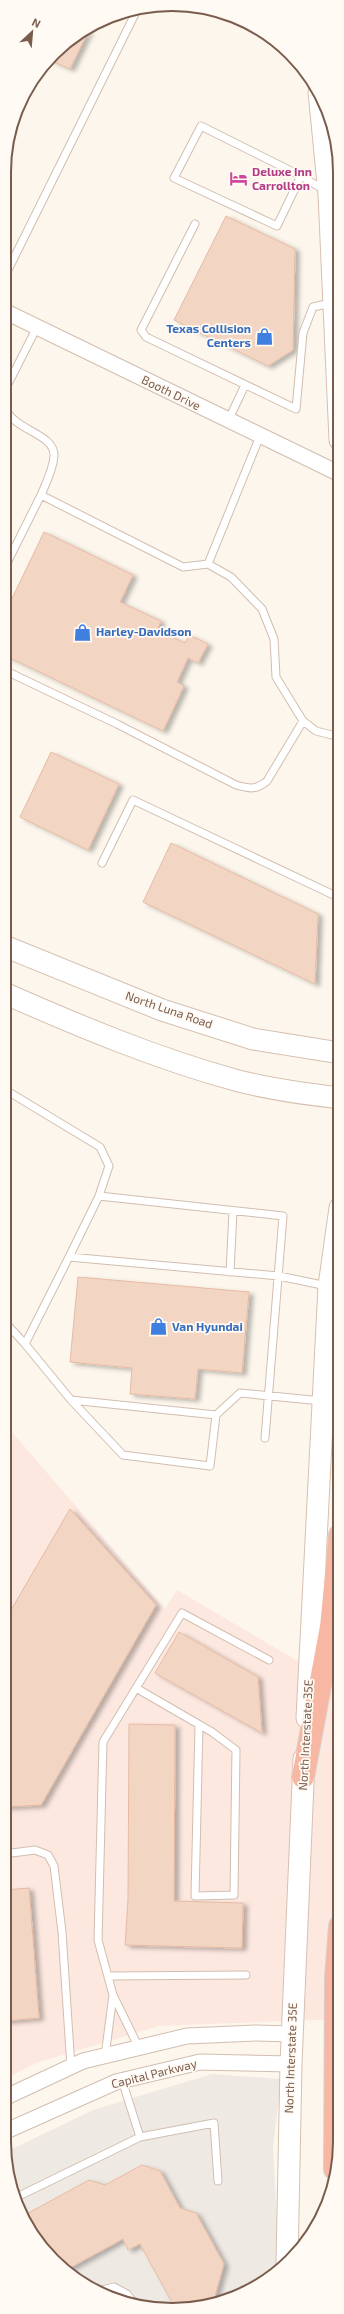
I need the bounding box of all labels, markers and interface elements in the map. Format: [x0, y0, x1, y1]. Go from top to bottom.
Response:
north arrow [12, 12, 52, 52]
text: N [30, 15, 43, 30]
place label: Deluxe Inn Carrollton [252, 164, 312, 192]
hotel icon: Deluxe Inn Carrollton [229, 169, 249, 189]
place label: Texas Collision Centers [166, 321, 251, 349]
shop icon: Texas Collision Centers [254, 326, 274, 346]
street label: Booth Drive [140, 372, 203, 412]
shop icon: Harley-Davidson [73, 622, 93, 642]
place label: Harley-Davidson [96, 624, 192, 639]
street label: North Luna Road [124, 988, 215, 1031]
shop icon: Van Hyundai [149, 1317, 169, 1337]
place label: Van Hyundai [172, 1319, 243, 1334]
street label: North Interstate 35E [295, 1679, 315, 1791]
street label: North Interstate 35E [281, 2002, 299, 2114]
street label: Capital Parkway [109, 2055, 199, 2090]

